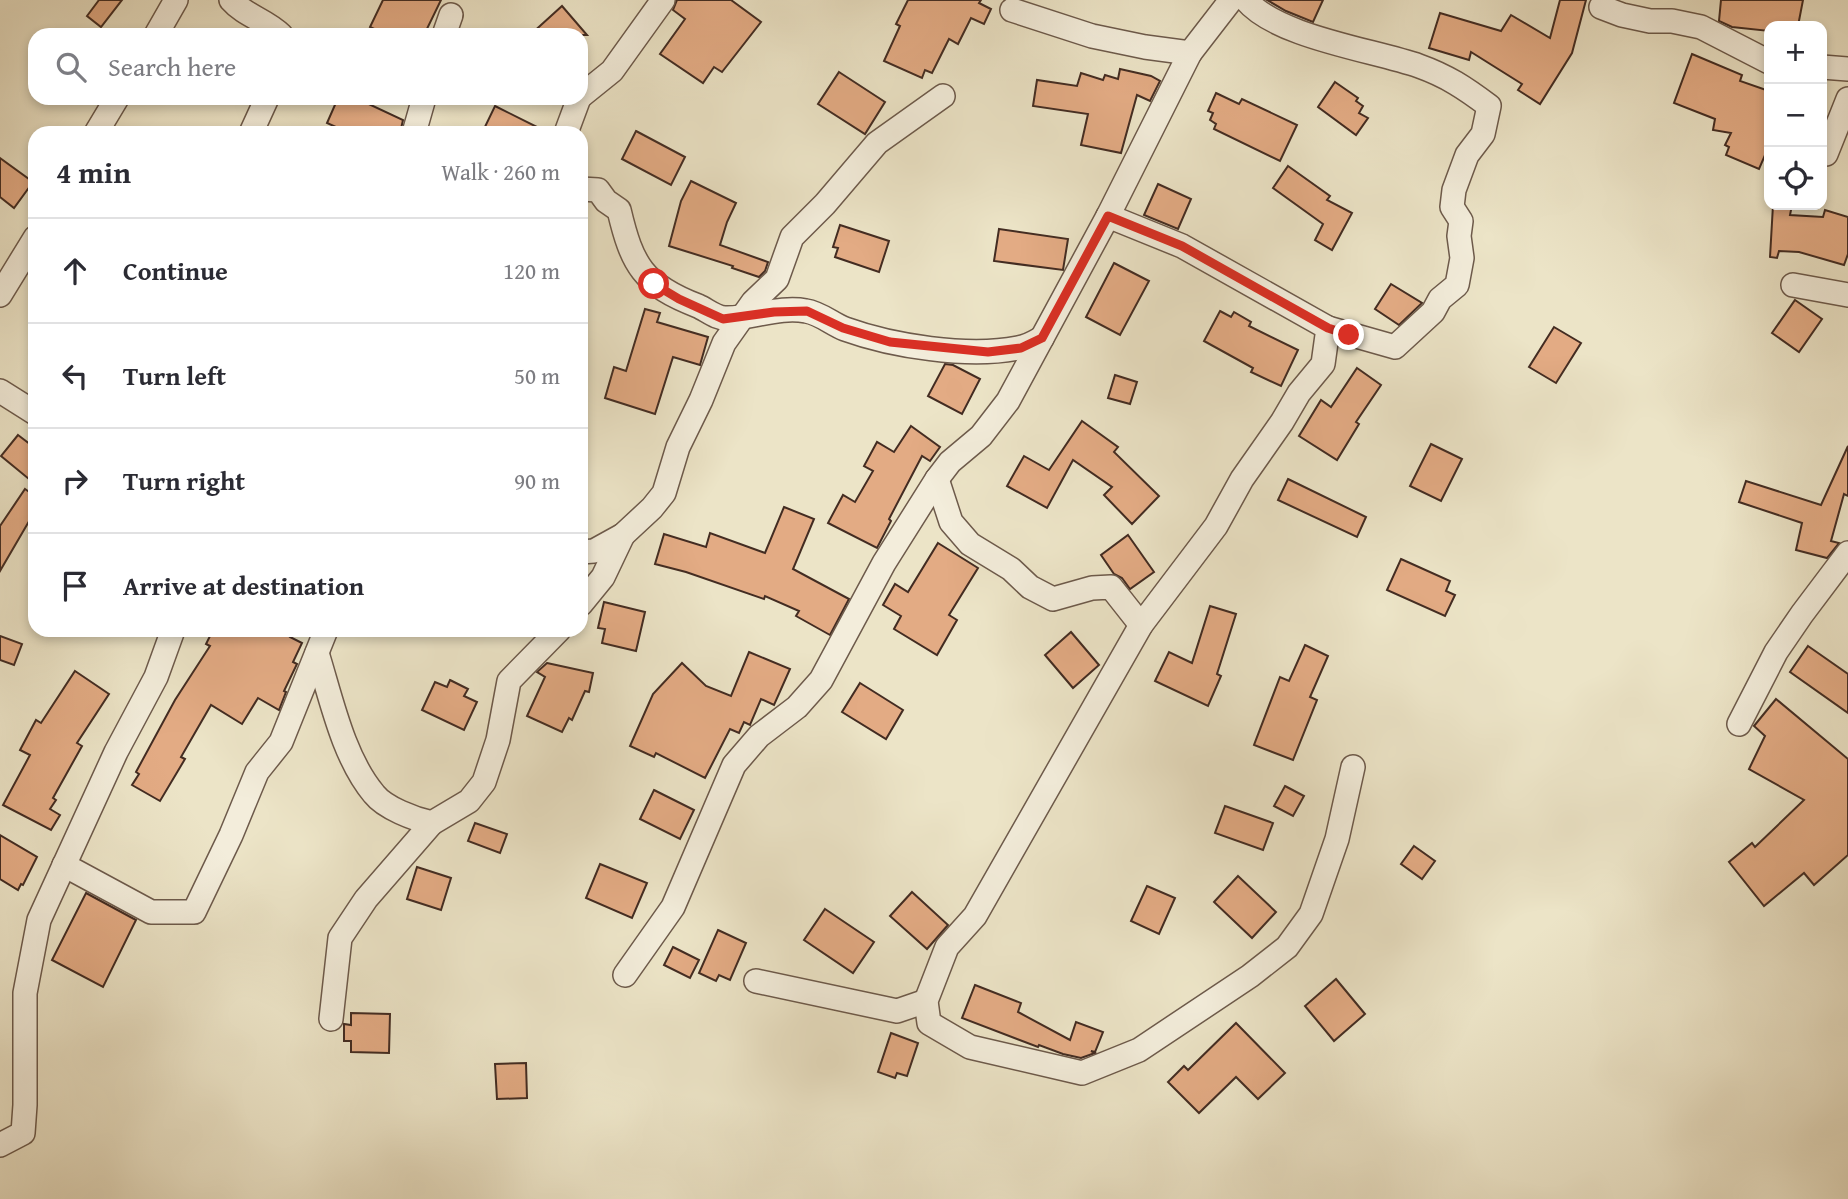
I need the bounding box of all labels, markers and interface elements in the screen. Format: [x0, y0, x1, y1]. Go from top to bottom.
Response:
map controls [1764, 21, 1827, 210]
button: + [1764, 21, 1827, 84]
search box [28, 28, 588, 105]
text: Search here [108, 47, 236, 86]
icon: search [52, 48, 90, 86]
button: − [1764, 84, 1827, 147]
button: locate [1764, 147, 1827, 210]
text: 4 min [56, 150, 131, 194]
text: Walk · 260 m [441, 155, 560, 188]
text: Continue [123, 251, 228, 290]
icon: ahead [56, 252, 94, 290]
text: 120 m [503, 254, 560, 287]
route start [638, 268, 669, 299]
route end [1333, 319, 1364, 350]
text: Turn left [123, 356, 226, 395]
icon: left [56, 357, 94, 395]
text: 50 m [514, 359, 560, 392]
text: Turn right [123, 461, 245, 500]
icon: right [56, 462, 94, 500]
text: 90 m [514, 464, 560, 497]
text: Arrive at destination [123, 566, 364, 605]
icon: arrive [56, 567, 94, 605]

